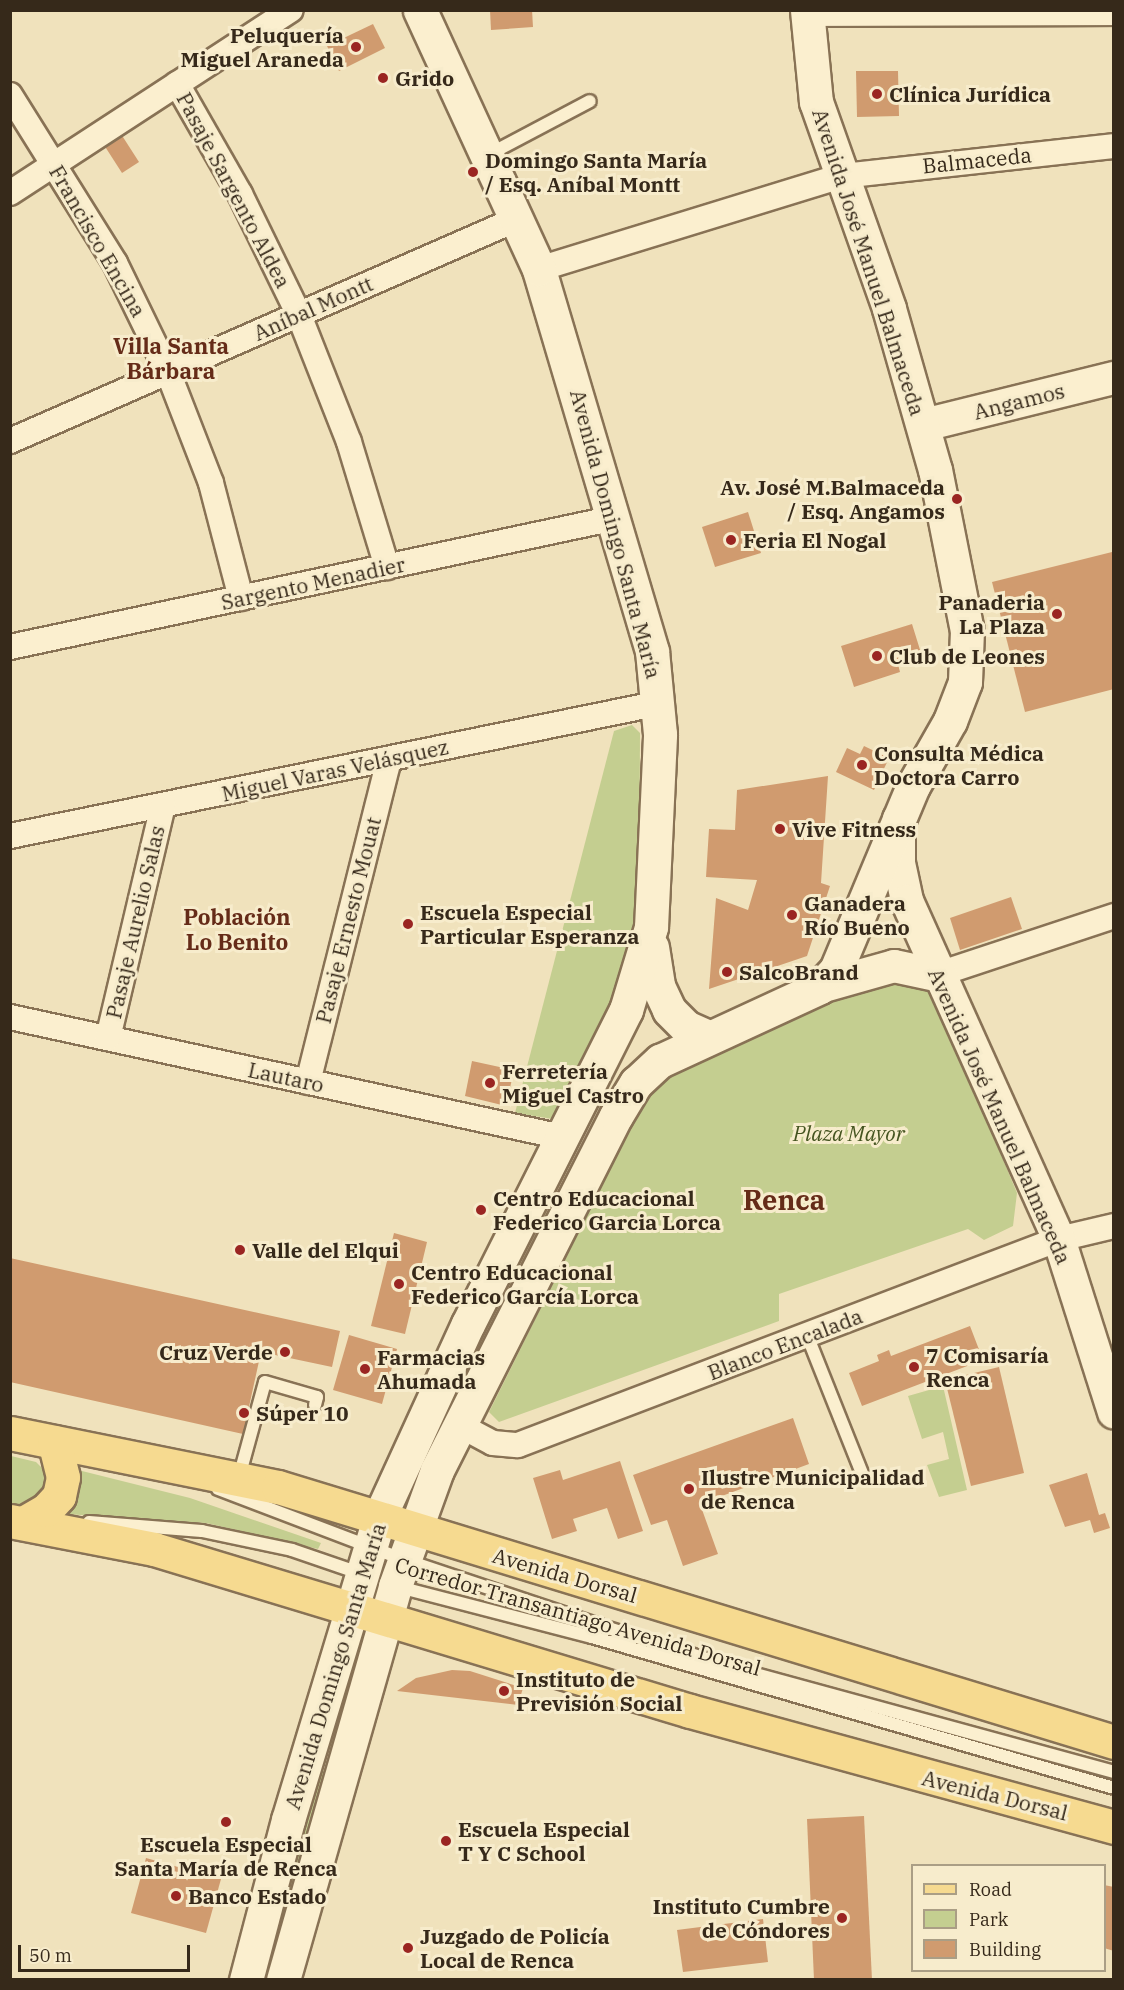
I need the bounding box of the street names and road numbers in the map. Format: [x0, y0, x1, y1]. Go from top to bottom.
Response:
street label: Pasaje Sargento Aldea [172, 88, 296, 292]
street label: Avenida José Manuel Balmaceda [807, 105, 931, 419]
street label: Balmaceda [921, 142, 1033, 178]
street label: Francisco Encina [44, 161, 152, 321]
street label: Aníbal Montt [249, 270, 377, 346]
street label: Angamos [971, 378, 1067, 424]
street label: Avenida Domingo Santa María [565, 387, 667, 681]
street label: Sargento Menadier [219, 551, 407, 615]
street label: Miguel Varas Velásquez [219, 734, 451, 806]
street label: Pasaje Ernesto Mouat [310, 814, 386, 1026]
street label: Pasaje Aurelio Salas [101, 823, 169, 1021]
street label: Avenida José Manuel Balmaceda [923, 964, 1077, 1268]
street label: Lautaro [246, 1057, 326, 1097]
street label: Blanco Encalada [704, 1303, 866, 1385]
street label: Avenida Domingo Santa María [279, 1520, 391, 1812]
street label: Avenida Dorsal [490, 1542, 640, 1608]
street label: Corredor Transantiago Avenida Dorsal [392, 1552, 764, 1680]
street label: Avenida Dorsal [920, 1765, 1070, 1825]

